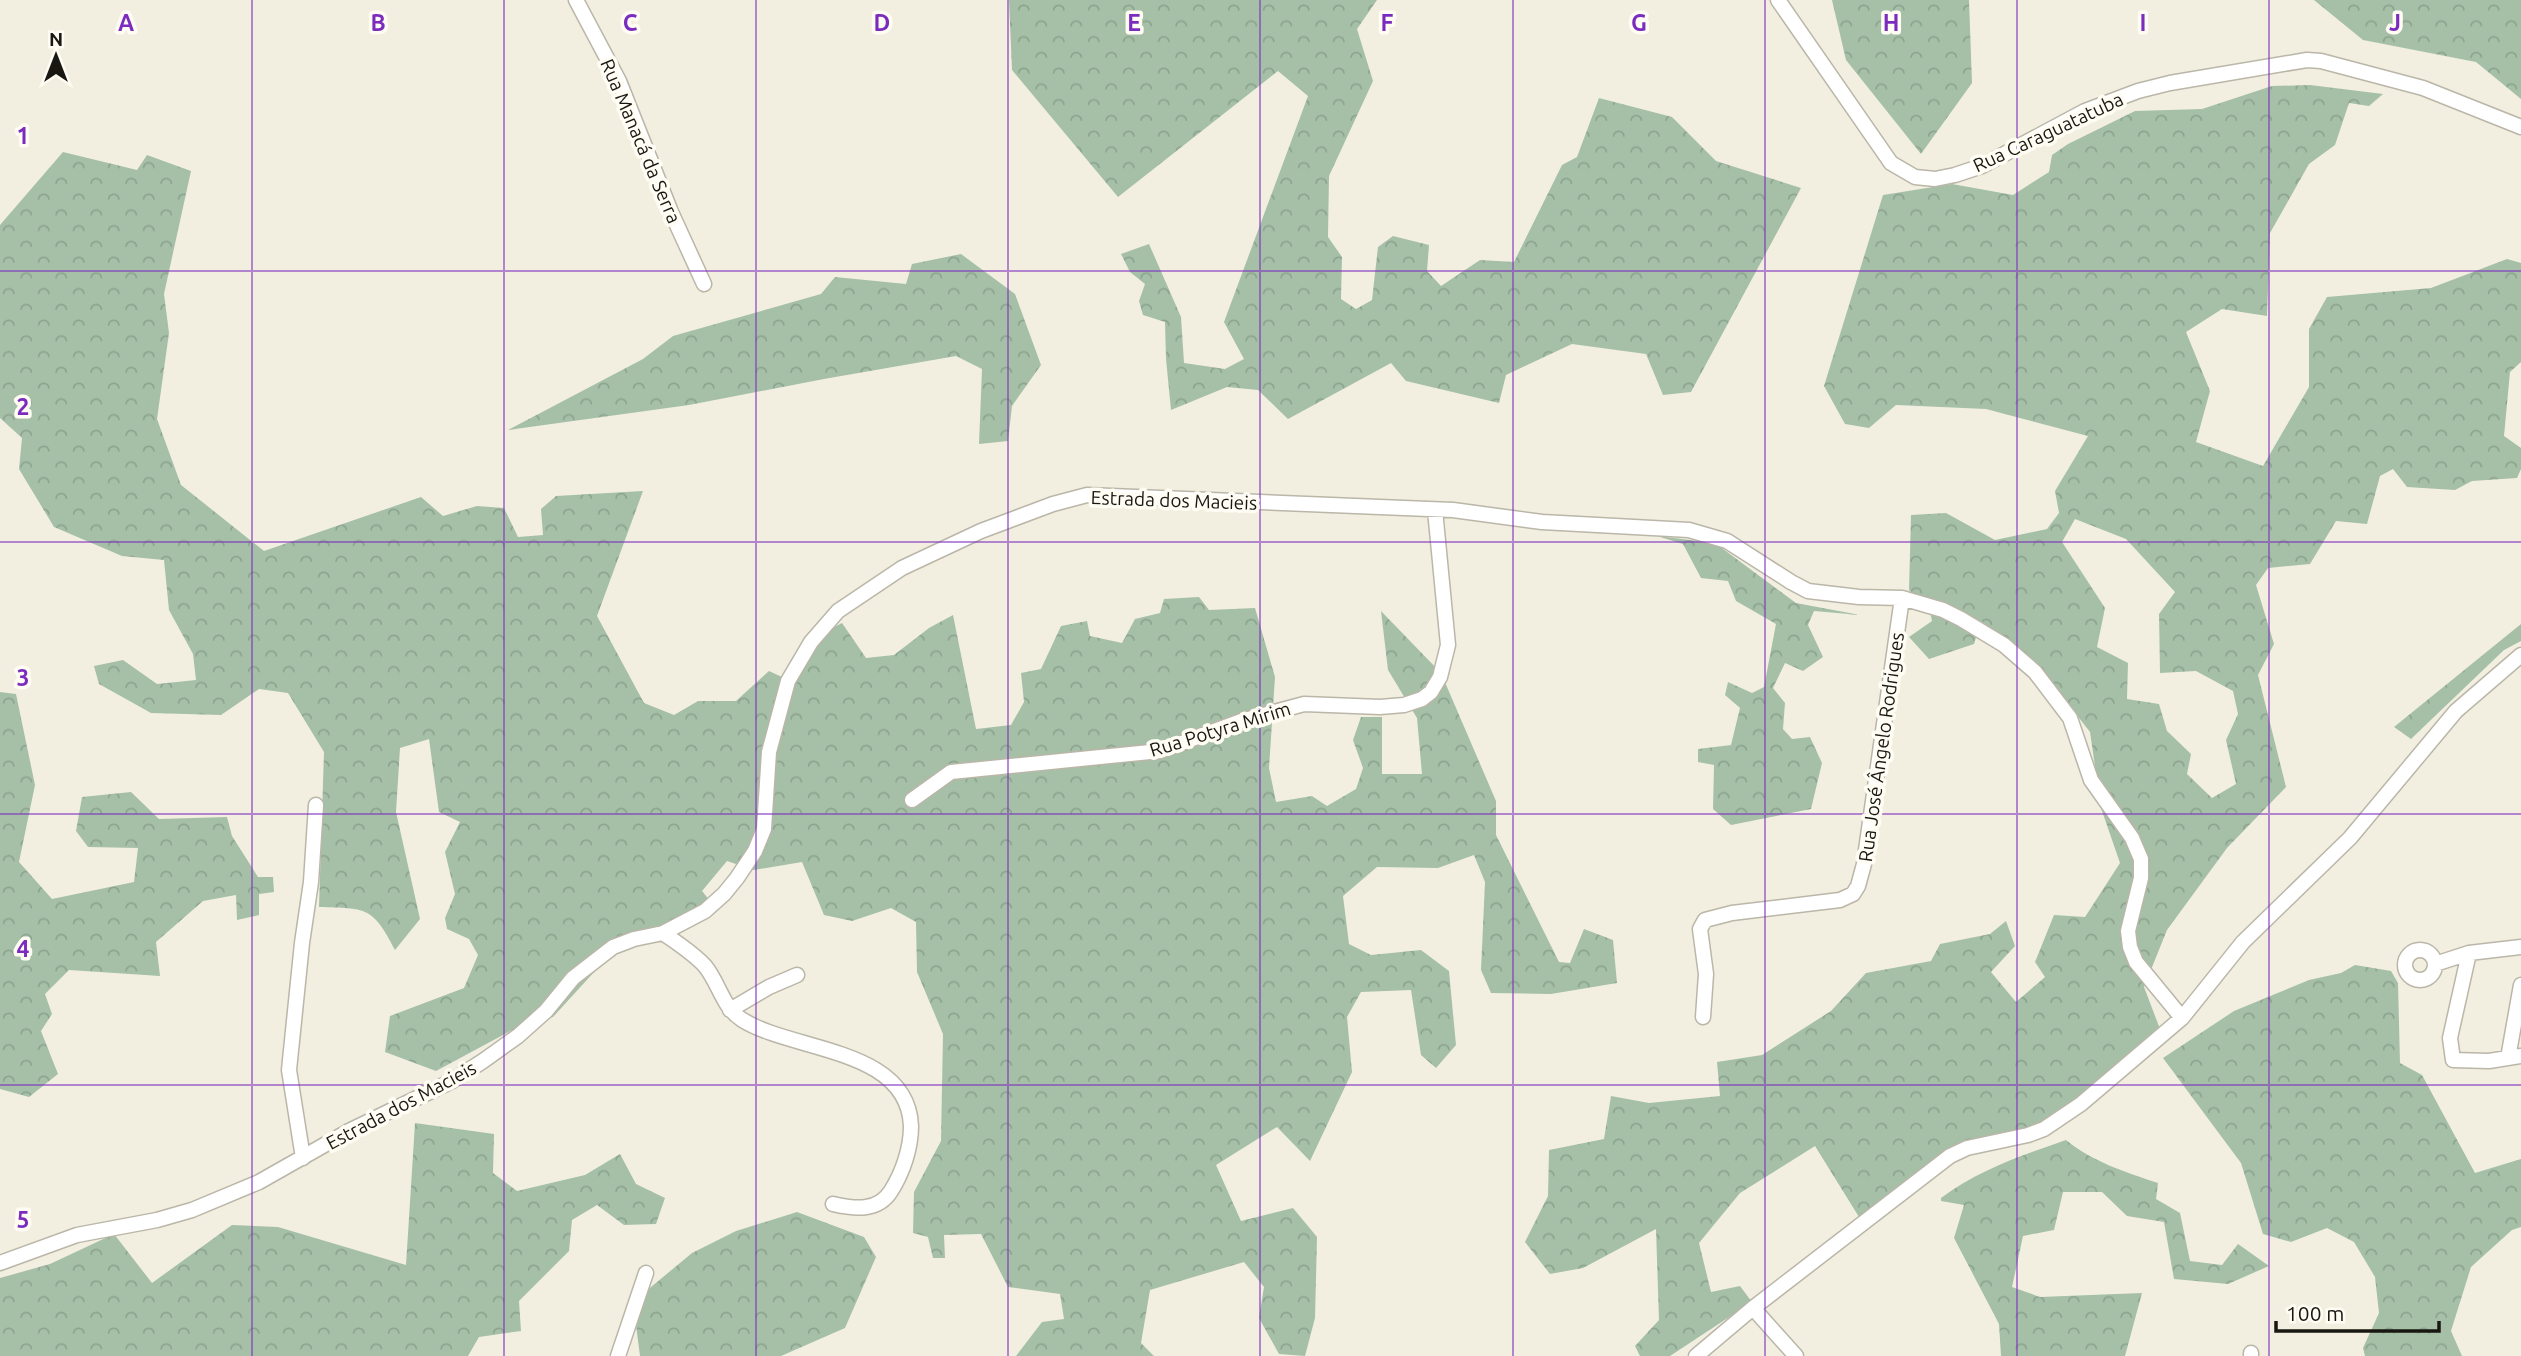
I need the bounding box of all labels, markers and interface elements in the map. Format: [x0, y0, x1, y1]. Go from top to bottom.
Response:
text: A [118, 10, 134, 35]
text: B [370, 10, 386, 35]
text: C [623, 10, 638, 35]
text: D [874, 10, 890, 35]
text: E [1127, 10, 1141, 35]
text: F [1381, 10, 1394, 35]
text: G [1631, 10, 1647, 35]
text: H [1883, 10, 1899, 35]
text: I [2140, 10, 2146, 35]
text: J [2389, 10, 2401, 35]
north arrow [21, 21, 91, 91]
text: N [49, 28, 63, 50]
street label: Rua Manacá da Serra [596, 56, 686, 226]
street label: Rua Caraguatatuba [1969, 88, 2127, 176]
text: 1 [17, 123, 29, 148]
text: 2 [17, 394, 29, 419]
street label: Estrada dos Macieis [1090, 486, 1258, 514]
street label: Rua José Ângelo Rodrigues [1854, 631, 1908, 863]
text: 3 [17, 665, 29, 690]
street label: Rua Potyra Mirim [1147, 697, 1293, 761]
text: 4 [17, 936, 30, 961]
street label: Estrada dos Macieis [322, 1056, 480, 1154]
text: 5 [17, 1207, 29, 1232]
scale bar [2276, 1290, 2439, 1334]
text: 100 m [2286, 1301, 2344, 1325]

